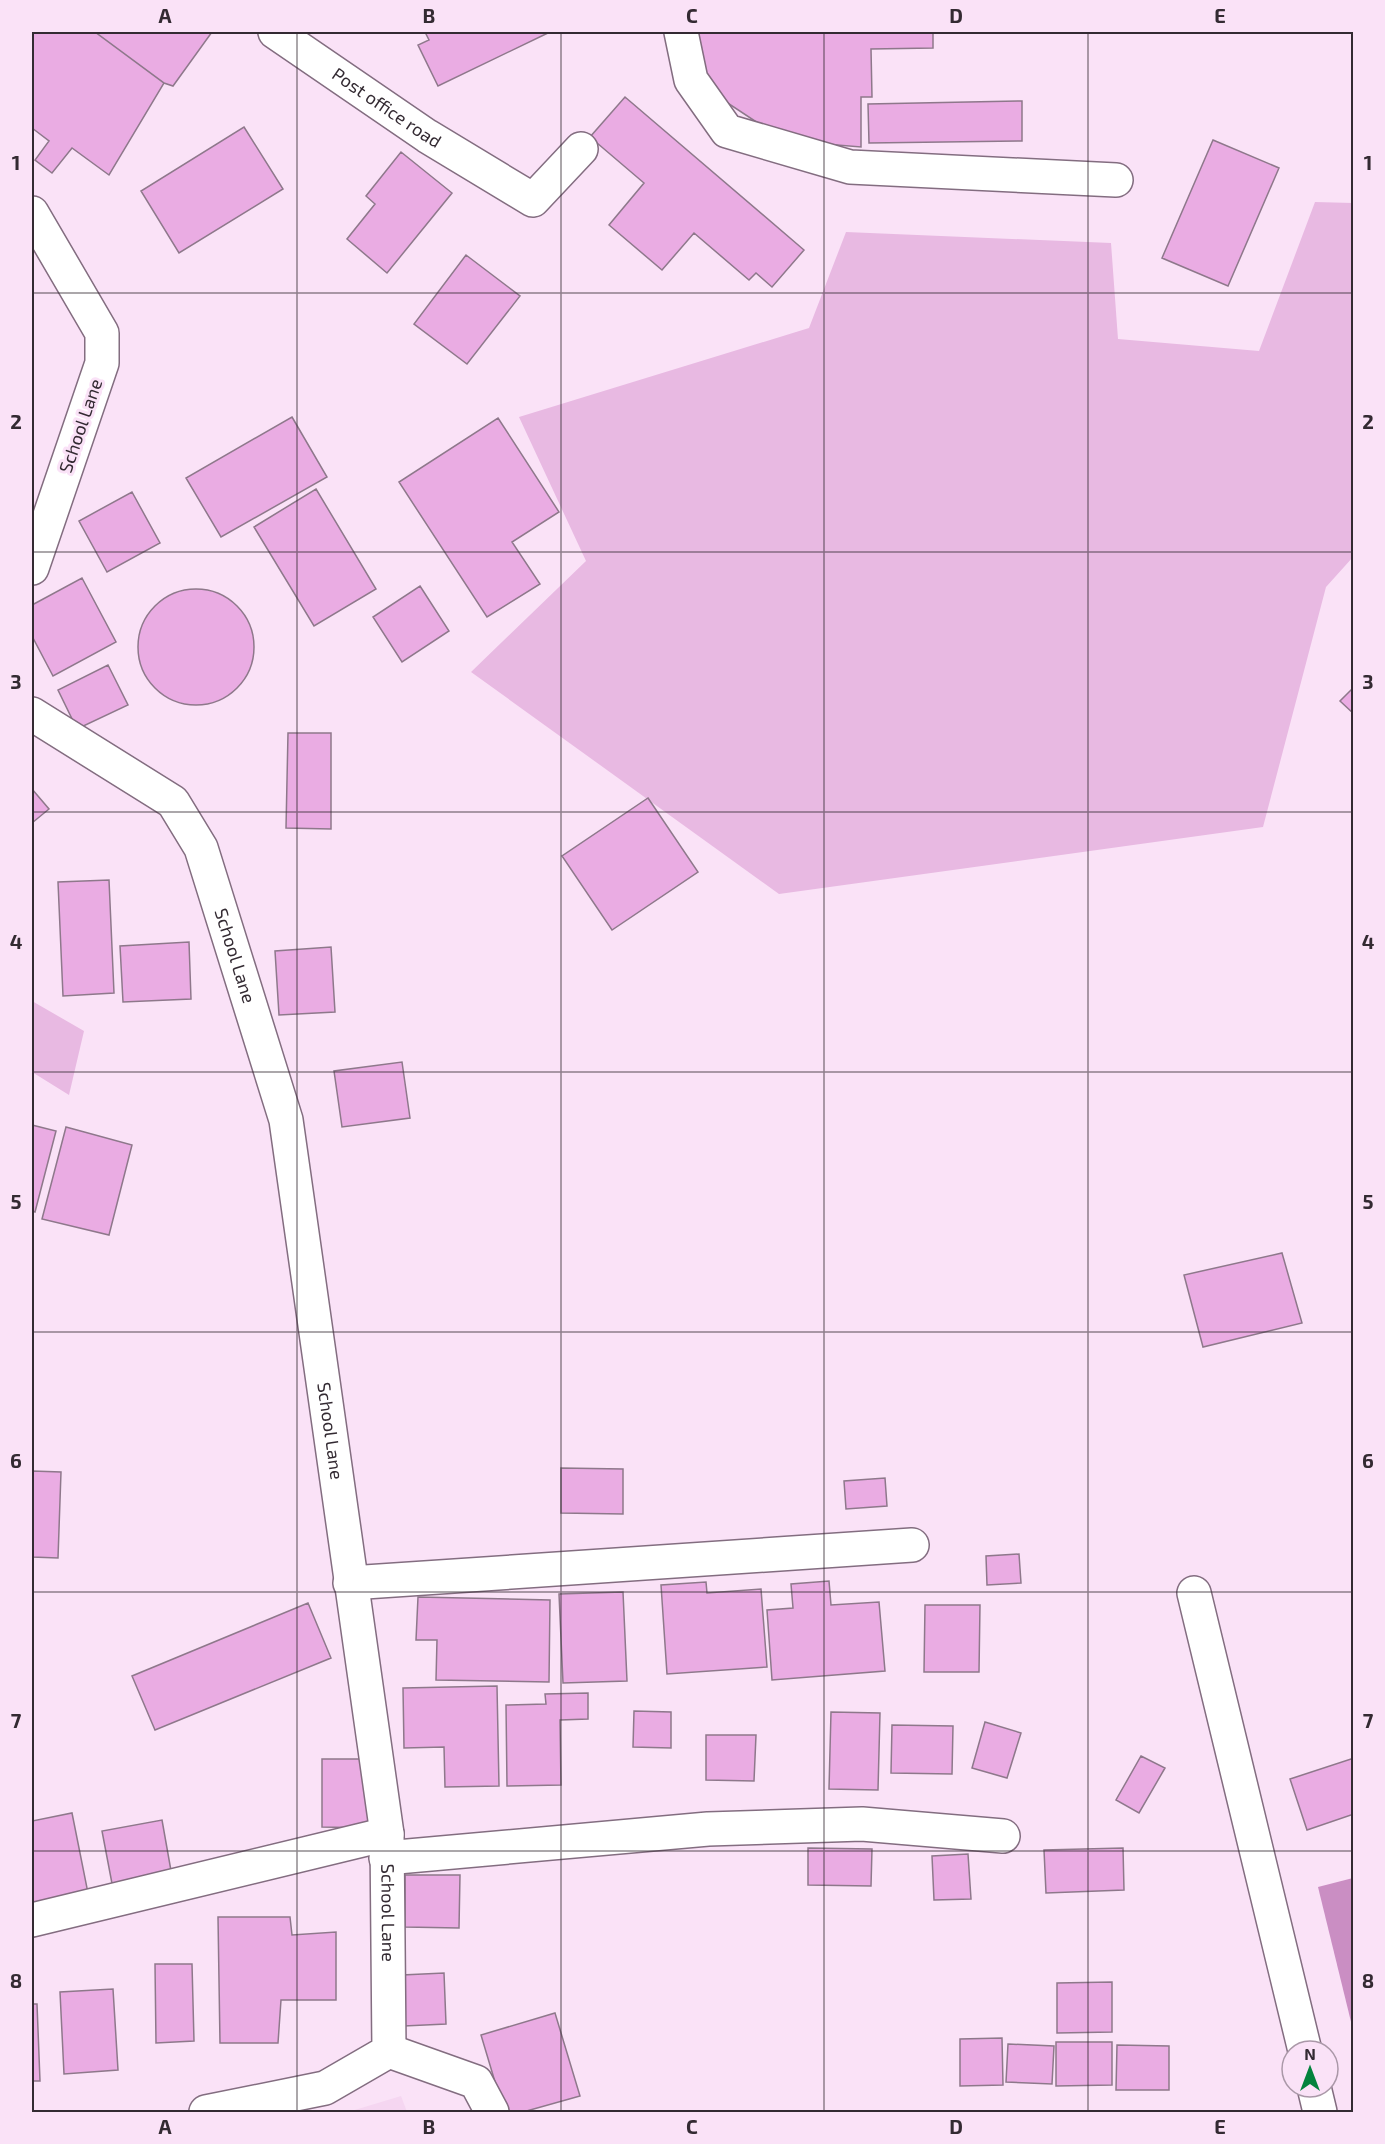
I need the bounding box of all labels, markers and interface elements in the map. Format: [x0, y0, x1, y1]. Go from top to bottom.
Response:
text: A [158, 3, 172, 27]
text: B [423, 3, 435, 27]
text: C [686, 3, 698, 27]
text: D [949, 3, 963, 27]
text: E [1214, 3, 1226, 27]
street label: Post office road [328, 62, 446, 152]
text: 1 [12, 150, 20, 174]
text: 1 [1364, 150, 1372, 174]
street label: School Lane [54, 376, 106, 476]
text: 2 [10, 409, 22, 433]
text: 2 [1362, 409, 1374, 433]
text: 3 [10, 669, 22, 693]
text: 3 [1362, 669, 1374, 693]
street label: School Lane [211, 905, 261, 1006]
text: 4 [10, 929, 23, 953]
text: 4 [1362, 929, 1375, 953]
text: 5 [10, 1189, 22, 1213]
text: 5 [1362, 1189, 1374, 1213]
street label: School Lane [313, 1381, 349, 1481]
text: 6 [10, 1448, 22, 1472]
text: 6 [1362, 1448, 1374, 1472]
text: 7 [11, 1708, 22, 1732]
text: 7 [1363, 1708, 1374, 1732]
street label: School Lane [377, 1864, 400, 1962]
text: 8 [10, 1968, 22, 1992]
text: 8 [1362, 1968, 1374, 1992]
north arrow [1280, 2039, 1340, 2099]
text: N [1304, 2044, 1316, 2063]
text: A [158, 2114, 172, 2138]
text: B [423, 2114, 435, 2138]
text: C [686, 2114, 698, 2138]
text: D [949, 2114, 963, 2138]
text: E [1214, 2114, 1226, 2138]

